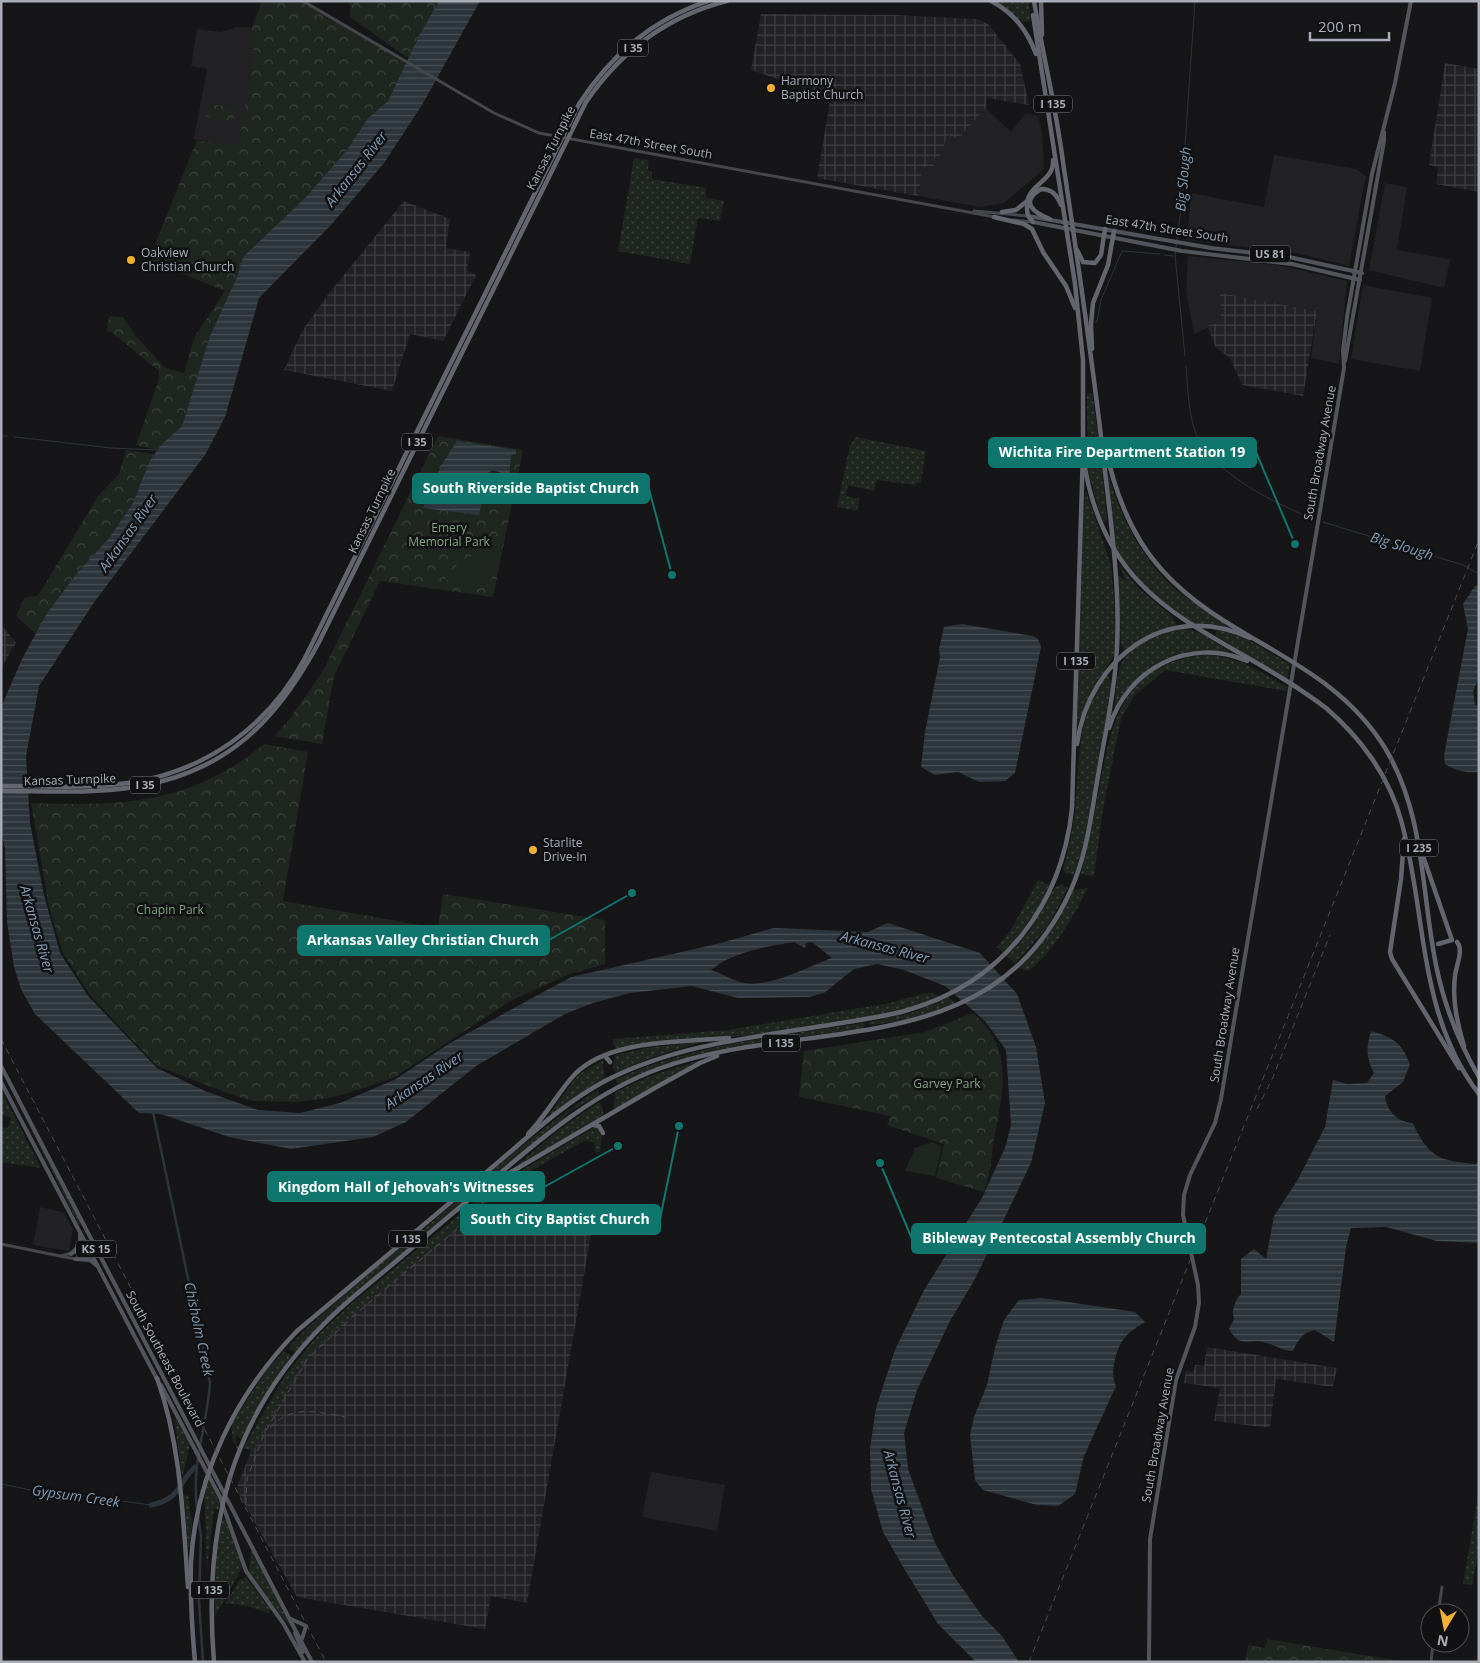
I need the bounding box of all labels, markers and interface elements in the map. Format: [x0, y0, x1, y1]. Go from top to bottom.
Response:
scale bar [1310, 10, 1389, 42]
text: 200 m [1318, 16, 1362, 36]
road number: I 35 [618, 40, 648, 56]
place label: Harmony Baptist Church [781, 72, 863, 103]
marker: Harmony Baptist Church [765, 82, 777, 94]
road number: I 135 [1034, 96, 1072, 112]
street label: Kansas Turnpike [522, 103, 579, 193]
street label: East 47th Street South [588, 124, 714, 163]
water label: Arkansas River [320, 127, 391, 211]
water label: Big Slough [1170, 146, 1195, 212]
street label: East 47th Street South [1104, 210, 1230, 247]
place label: Oakview Christian Church [141, 244, 234, 275]
road number: US 81 [1250, 245, 1290, 262]
marker: Oakview Christian Church [125, 254, 137, 266]
street label: South Broadway Avenue [1299, 384, 1340, 522]
road number: I 35 [402, 434, 432, 451]
callout: Wichita Fire Department Station 19 [989, 438, 1256, 467]
text: Wichita Fire Department Station 19 [999, 442, 1245, 461]
street label: Kansas Turnpike [344, 465, 400, 556]
callout: South Riverside Baptist Church [413, 474, 649, 503]
text: South Riverside Baptist Church [423, 478, 639, 497]
water label: Arkansas River [93, 490, 162, 576]
park label: Emery Memorial Park [408, 519, 491, 550]
water label: Big Slough [1368, 527, 1436, 564]
road number: I 135 [1057, 652, 1095, 669]
street label: Kansas Turnpike [24, 769, 117, 790]
road number: I 35 [130, 776, 160, 794]
place label: Starlite Drive-In [543, 834, 587, 865]
road number: I 235 [1400, 840, 1438, 856]
marker: Starlite Drive-In [527, 844, 539, 856]
water label: Arkansas River [16, 882, 59, 975]
park label: Chapin Park [136, 901, 204, 918]
water label: Arkansas River [838, 925, 932, 968]
callout: Arkansas Valley Christian Church [298, 926, 549, 955]
text: Arkansas Valley Christian Church [307, 930, 539, 949]
street label: South Broadway Avenue [1205, 946, 1244, 1084]
road number: I 135 [762, 1034, 800, 1052]
water label: Arkansas River [380, 1046, 467, 1113]
park label: Garvey Park [913, 1075, 981, 1092]
callout: Kingdom Hall of Jehovah's Witnesses [268, 1172, 544, 1201]
text: Kingdom Hall of Jehovah's Witnesses [278, 1177, 534, 1196]
callout: South City Baptist Church [461, 1205, 660, 1234]
text: South City Baptist Church [470, 1209, 650, 1228]
callout: Bibleway Pentecostal Assembly Church [912, 1224, 1205, 1253]
text: Bibleway Pentecostal Assembly Church [922, 1228, 1196, 1247]
road number: I 135 [389, 1230, 427, 1248]
road number: KS 15 [76, 1240, 116, 1258]
water label: Chisholm Creek [180, 1280, 219, 1379]
street label: South Southeast Boulevard [122, 1288, 209, 1430]
street label: South Broadway Avenue [1137, 1366, 1178, 1504]
water label: Arkansas River [879, 1447, 921, 1540]
water label: Gypsum Creek [31, 1480, 122, 1511]
road number: I 135 [191, 1582, 229, 1598]
north arrow [1420, 1603, 1470, 1653]
text: N [1435, 1631, 1450, 1652]

